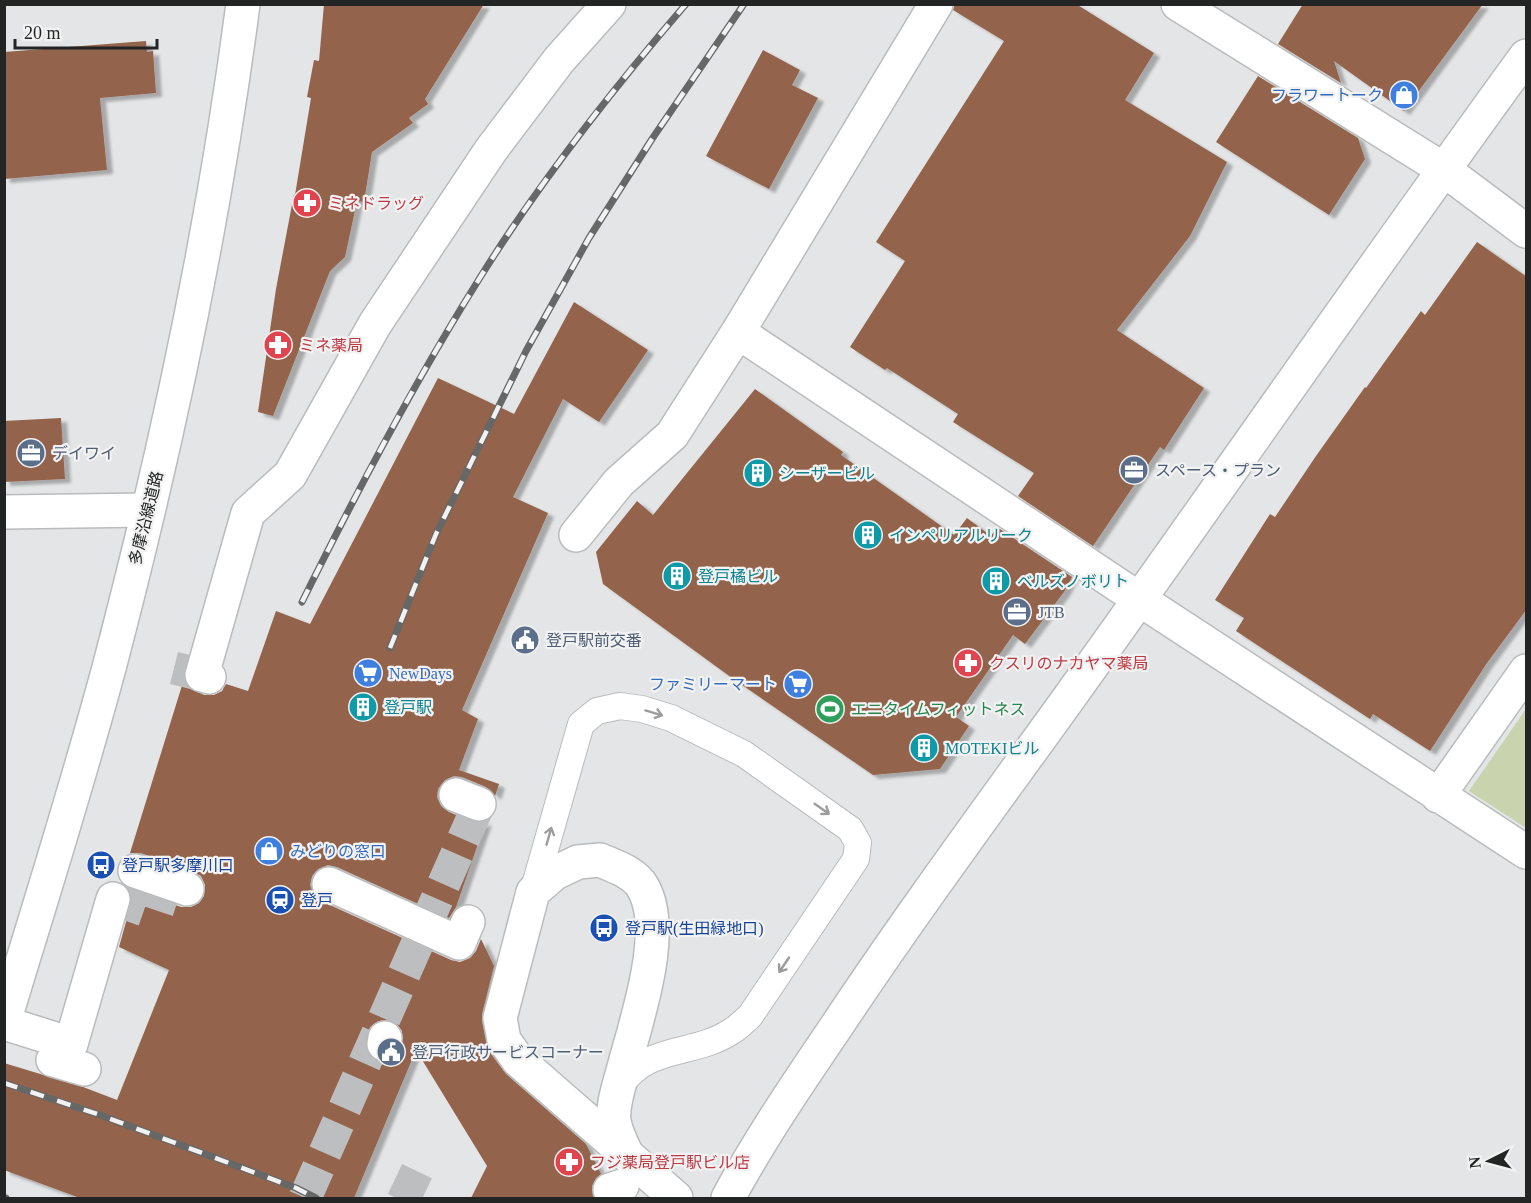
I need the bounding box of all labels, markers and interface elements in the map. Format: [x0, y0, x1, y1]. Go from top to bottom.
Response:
scale bar [15, 12, 158, 50]
text: 20 m [24, 23, 61, 43]
shop icon: フラワートーク [1388, 79, 1420, 111]
place label: フラワートーク [1271, 87, 1383, 104]
pharmacy icon: ミネドラッグ [291, 187, 323, 219]
place label: ミネドラッグ [328, 195, 424, 212]
pharmacy icon: ミネ薬局 [262, 329, 294, 361]
place label: ミネ薬局 [299, 337, 363, 354]
office icon: デイワイ [15, 437, 47, 469]
place label: デイワイ [52, 445, 116, 462]
office icon: スペース・プラン [1118, 454, 1150, 486]
building icon: シーザービル [742, 457, 774, 489]
place label: スペース・プラン [1155, 462, 1281, 479]
place label: シーザービル [779, 465, 875, 482]
street label: 多摩沿線道路 [126, 469, 166, 567]
building icon: インペリアルリーク [852, 519, 884, 551]
place label: インペリアルリーク [889, 527, 1033, 544]
building icon: 登戸橘ビル [661, 560, 693, 592]
building icon: ベルズノボリト [980, 565, 1012, 597]
place label: 登戸橘ビル [698, 568, 778, 585]
place label: ベルズノボリト [1017, 573, 1129, 590]
office icon: JTB [1001, 596, 1033, 628]
place label: JTB [1038, 604, 1065, 621]
public building icon: 登戸駅前交番 [509, 624, 541, 656]
place label: 登戸駅前交番 [546, 632, 642, 649]
pharmacy icon: クスリのナカヤマ薬局 [952, 647, 984, 679]
place label: クスリのナカヤマ薬局 [989, 655, 1149, 672]
supermarket icon: NewDays [352, 657, 384, 689]
place label: NewDays [389, 665, 452, 683]
supermarket icon: ファミリーマート [782, 668, 814, 700]
place label: ファミリーマート [649, 676, 777, 693]
building icon: 登戸駅 [347, 691, 379, 723]
sports icon: エニタイムフィットネス [814, 693, 846, 725]
place label: 登戸駅 [384, 699, 432, 716]
place label: エニタイムフィットネス [851, 701, 1025, 718]
one-way arrow [644, 708, 663, 719]
building icon: MOTEKIビル [908, 732, 940, 764]
place label: MOTEKIビル [945, 740, 1039, 757]
one-way arrow [814, 803, 830, 815]
one-way arrow [544, 827, 556, 846]
shop icon: みどりの窓口 [253, 835, 285, 867]
place label: みどりの窓口 [290, 843, 386, 860]
bus stop icon: 登戸駅多摩川口 [85, 849, 117, 881]
place label: 登戸駅多摩川口 [122, 857, 234, 874]
station icon: 登戸 [264, 884, 296, 916]
place label: 登戸 [301, 892, 333, 909]
bus stop icon: 登戸駅(生田緑地口) [588, 912, 620, 944]
place label: 登戸駅(生田緑地口) [625, 920, 764, 938]
one-way arrow [778, 956, 790, 973]
public building icon: 登戸行政サービスコーナー [375, 1036, 407, 1068]
place label: 登戸行政サービスコーナー [412, 1044, 604, 1061]
north arrow [1459, 1131, 1519, 1191]
pharmacy icon: フジ薬局登戸駅ビル店 [553, 1146, 585, 1178]
place label: フジ薬局登戸駅ビル店 [590, 1154, 750, 1171]
text: N [1465, 1155, 1484, 1169]

